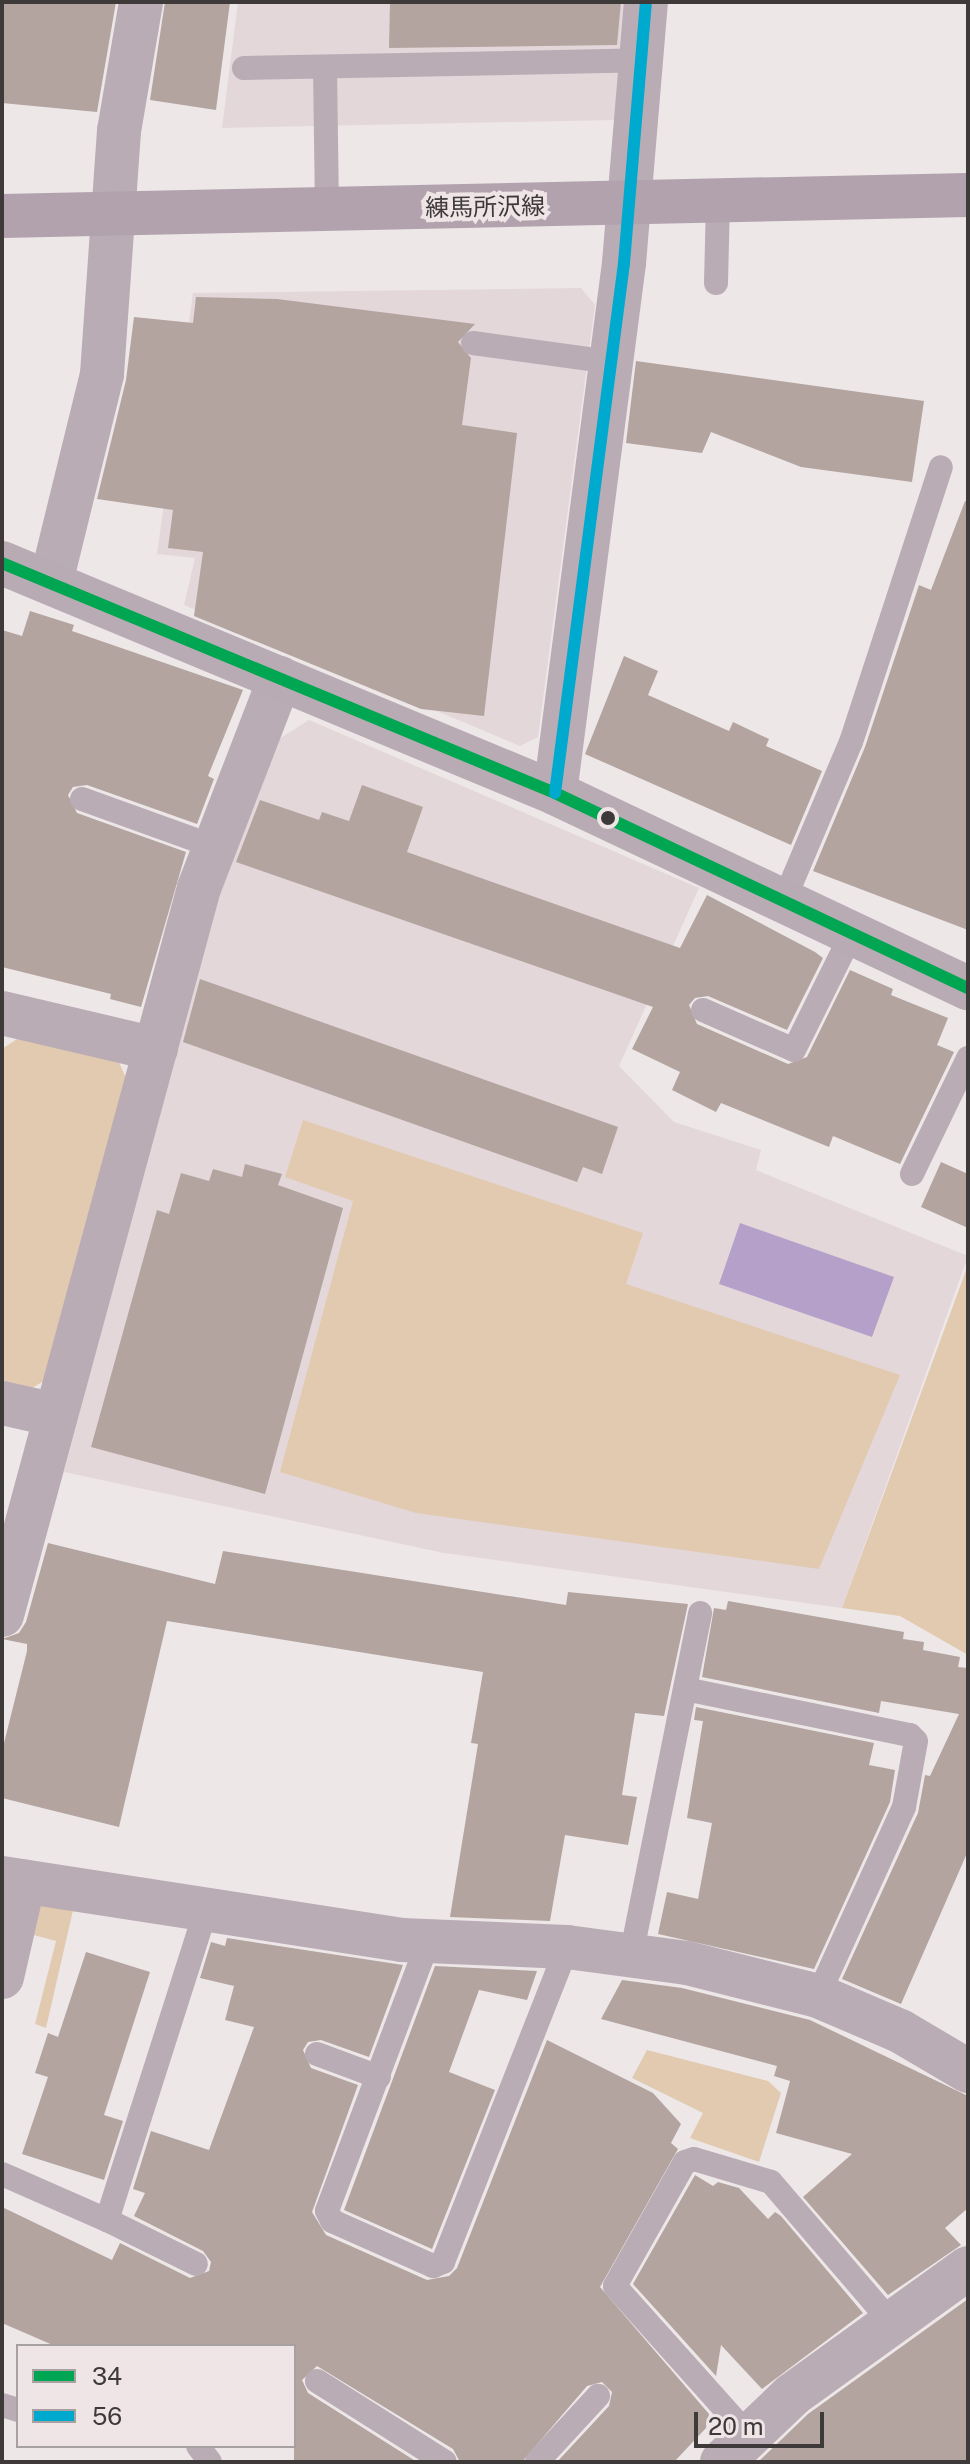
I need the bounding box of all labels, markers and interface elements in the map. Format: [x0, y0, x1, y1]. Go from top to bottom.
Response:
street label: 練馬所沢線 [425, 192, 545, 222]
unlabelled marker [600, 810, 616, 826]
legend [16, 2344, 296, 2448]
text: 34 [92, 2362, 122, 2390]
scale bar [698, 2396, 828, 2446]
text: 56 [92, 2402, 122, 2430]
text: 20 m [708, 2412, 764, 2440]

